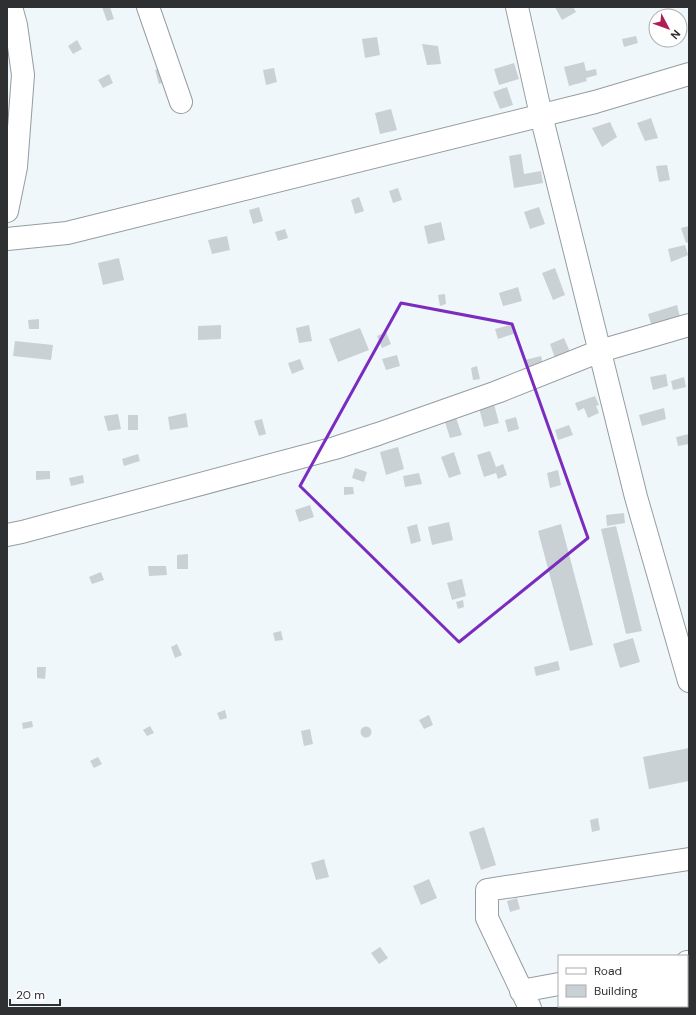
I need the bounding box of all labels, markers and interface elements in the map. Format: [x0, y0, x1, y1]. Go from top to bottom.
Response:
north arrow [648, 8, 688, 48]
text: N [668, 27, 683, 42]
legend [558, 955, 688, 1007]
text: Road [594, 963, 622, 979]
scale bar [10, 981, 60, 1007]
text: Building [594, 983, 638, 999]
text: 20 m [16, 987, 45, 1003]

